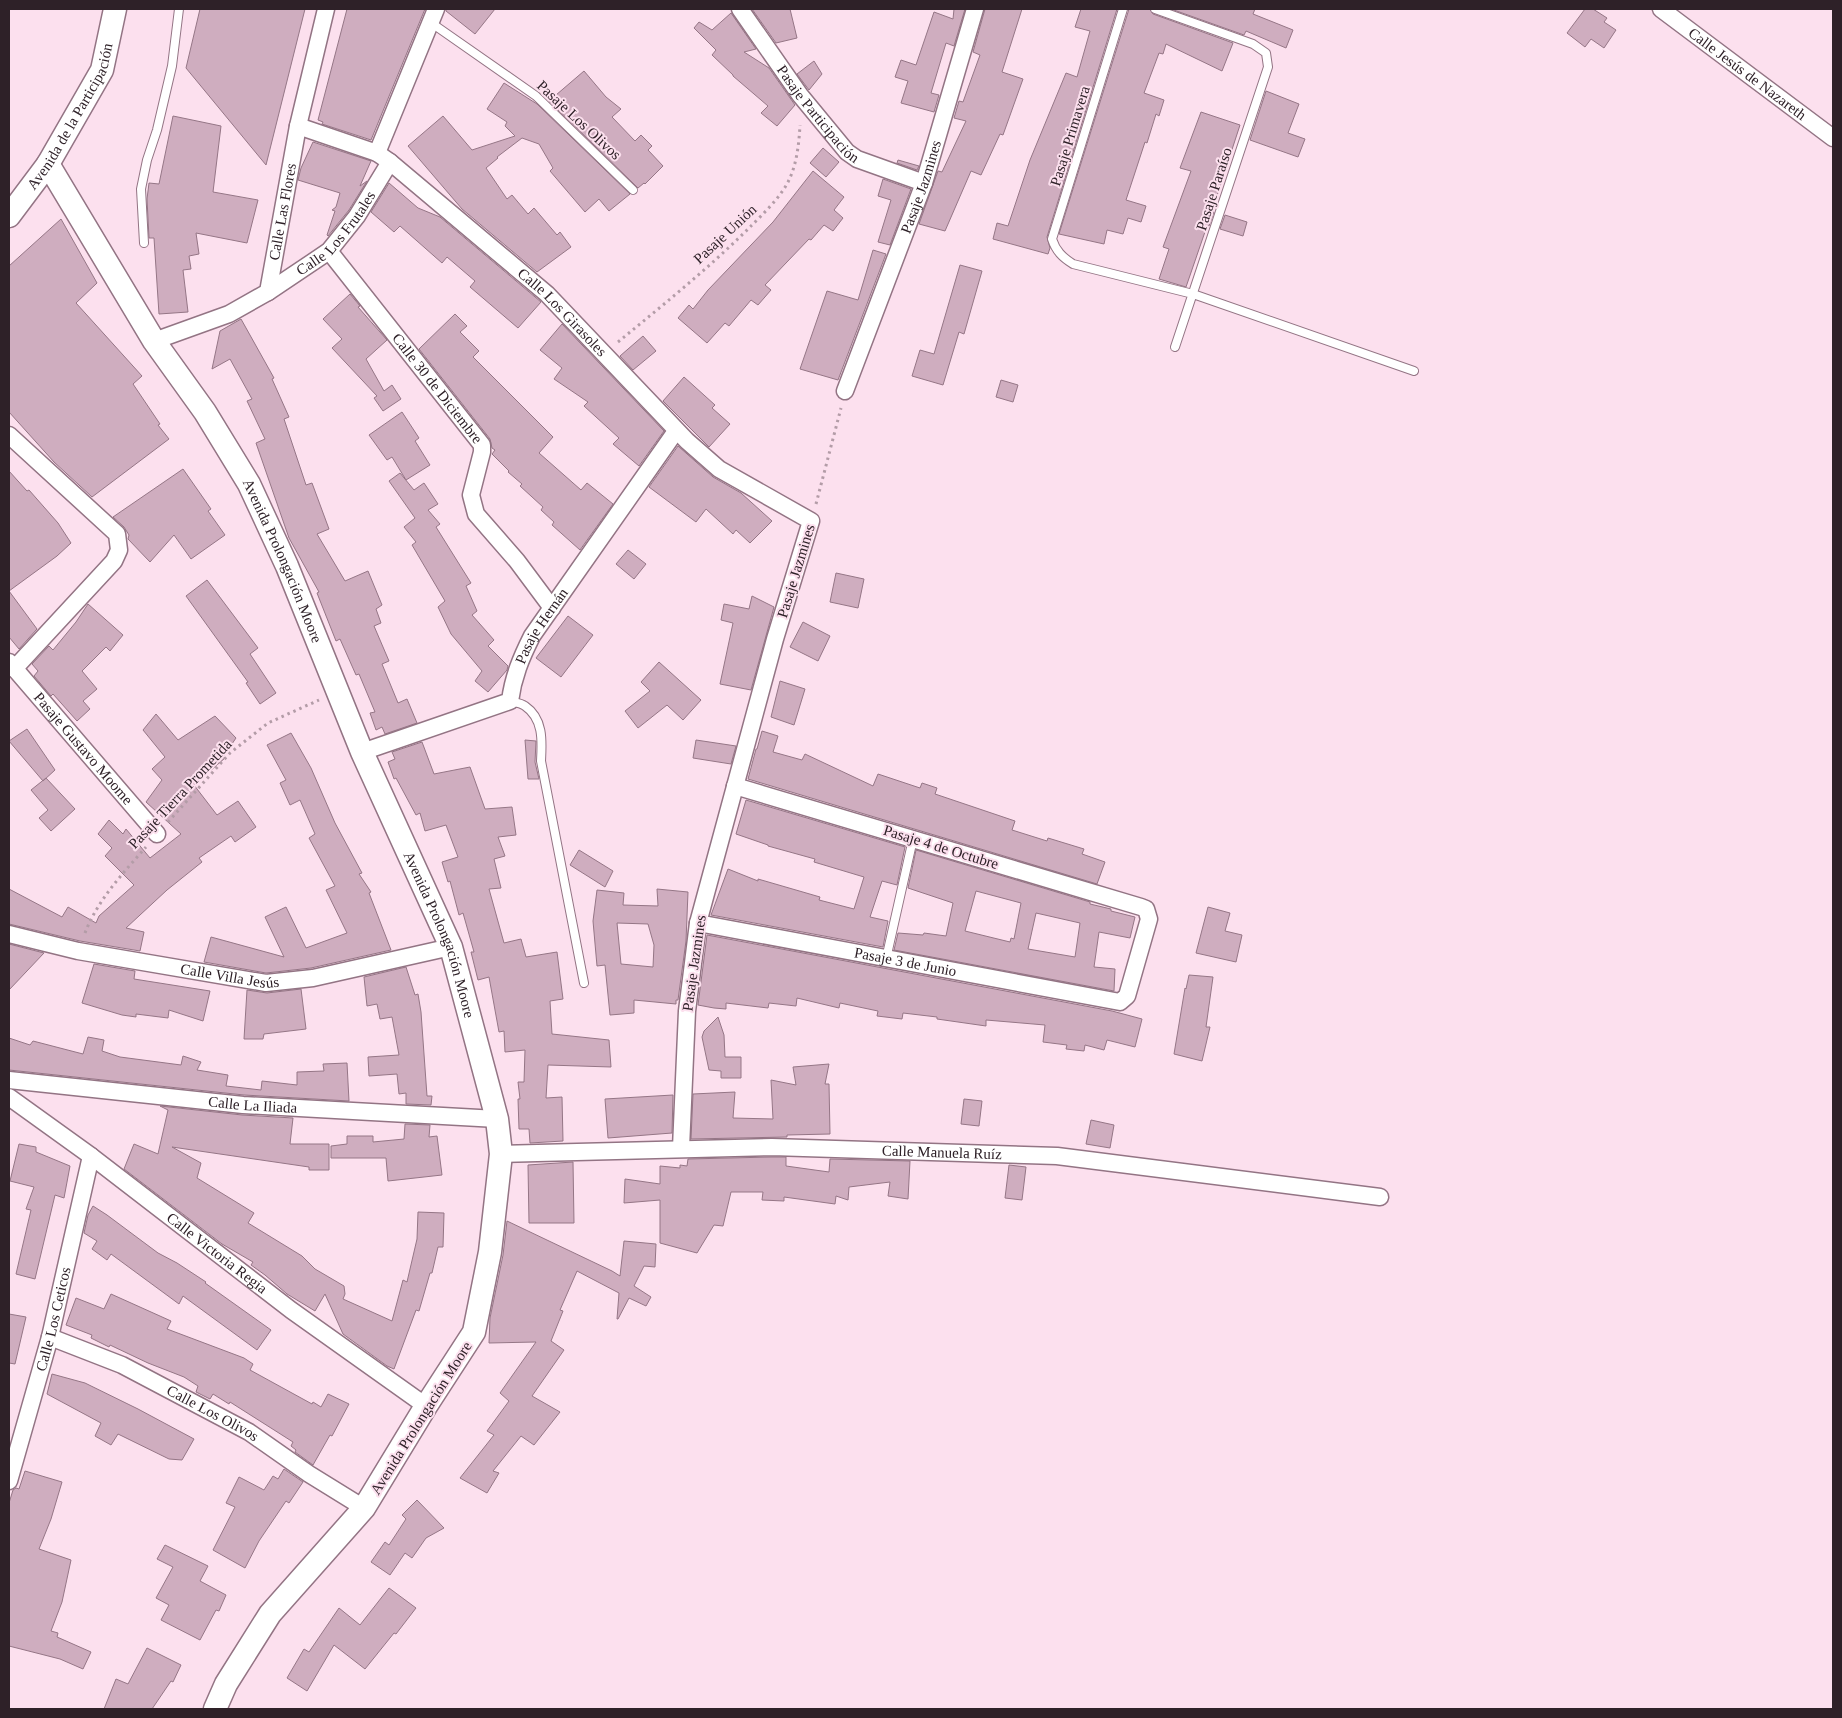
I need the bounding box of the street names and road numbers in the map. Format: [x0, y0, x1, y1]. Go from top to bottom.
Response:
street label: Calle Jesús de Nazareth [1685, 24, 1810, 123]
street label: Avenida de la Participación [24, 41, 116, 192]
street label: Pasaje Participación [774, 62, 863, 166]
street label: Pasaje Los Olivos [534, 77, 624, 163]
street label: Pasaje Primavera [1047, 84, 1093, 188]
street label: Pasaje Jazmines [898, 138, 944, 235]
street label: Pasaje Paraíso [1193, 146, 1235, 232]
street label: Calle Las Flores [266, 162, 299, 262]
street label: Calle Los Frutales [293, 188, 378, 279]
street label: Pasaje Unión [690, 201, 760, 267]
street label: Calle Los Girasoles [515, 265, 610, 360]
street label: Calle 30 de Diciembre [389, 330, 486, 447]
street label: Avenida Prolongación Moore [240, 476, 325, 645]
street label: Pasaje Jazmines [774, 522, 818, 620]
street label: Pasaje Hernán [512, 585, 571, 666]
street label: Pasaje Gustavo Moome [31, 689, 136, 808]
street label: Pasaje Tierra Prometida [125, 736, 235, 852]
street label: Pasaje 4 de Octubre [881, 822, 1001, 872]
street label: Avenida Prolongación Moore [401, 849, 478, 1020]
street label: Pasaje Jazmines [679, 914, 709, 1012]
street label: Pasaje 3 de Junio [853, 944, 958, 979]
street label: Calle Villa Jesús [179, 961, 280, 991]
street label: Calle La Iliada [207, 1093, 298, 1116]
street label: Calle Manuela Ruíz [882, 1142, 1002, 1162]
street label: Calle Victoria Regia [164, 1209, 271, 1297]
street label: Calle Los Ceticos [33, 1265, 74, 1373]
street label: Avenida Prolongación Moore [367, 1338, 475, 1497]
street label: Calle Los Olivos [164, 1382, 262, 1444]

